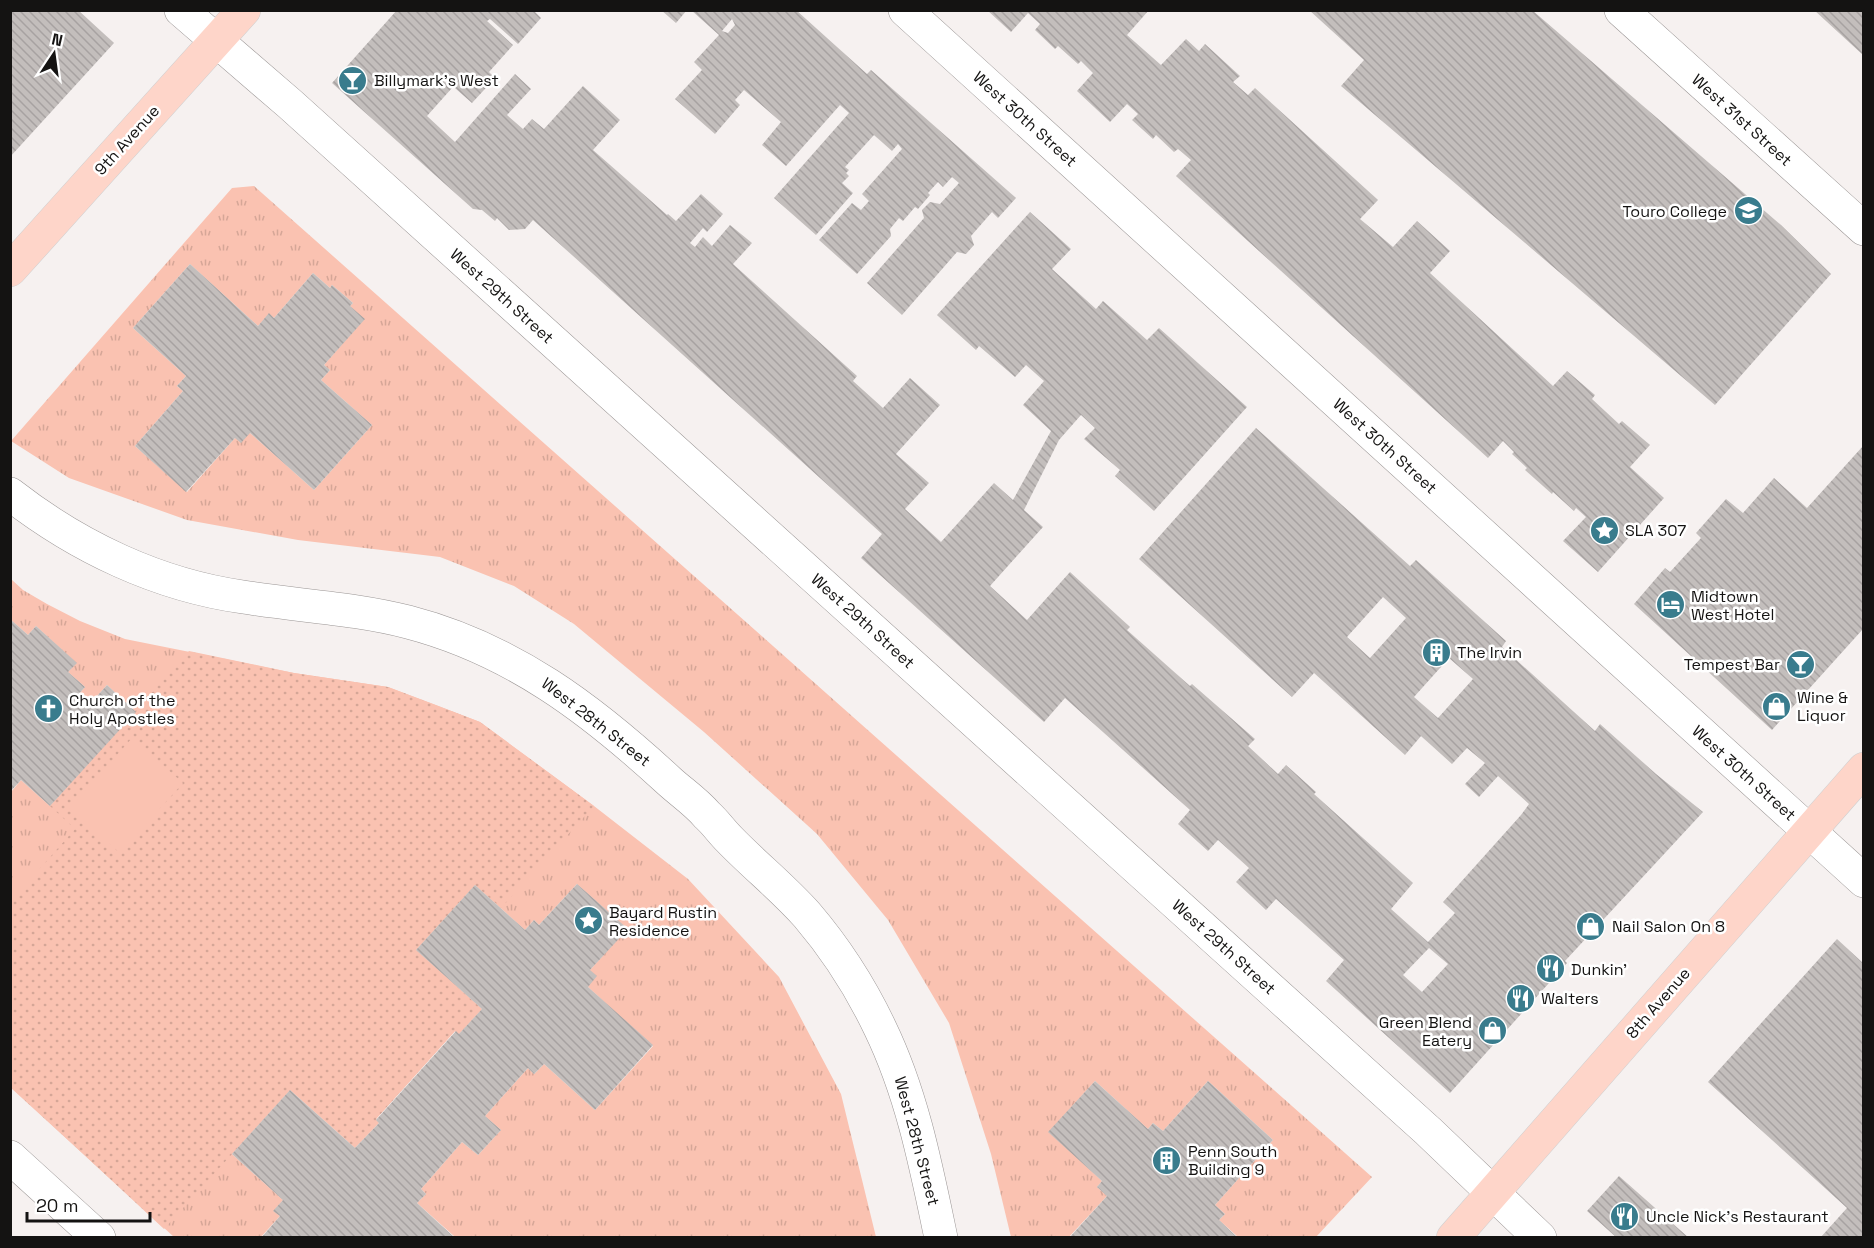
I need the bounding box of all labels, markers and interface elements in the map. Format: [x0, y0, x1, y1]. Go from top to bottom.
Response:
north arrow [24, 24, 84, 84]
text: N [50, 28, 65, 51]
bar icon: Billymark's West [337, 64, 369, 96]
street label: West 30th Street [969, 67, 1081, 171]
street label: West 31st Street [1688, 69, 1796, 171]
place label: Billymark's West [374, 70, 499, 91]
street label: 9th Avenue [90, 101, 164, 179]
school or university icon: Touro College [1732, 195, 1764, 227]
place label: Touro College [1623, 201, 1727, 222]
street label: West 29th Street [446, 244, 558, 348]
street label: West 30th Street [1329, 394, 1441, 498]
place icon: SLA 307 [1588, 514, 1620, 546]
place label: SLA 307 [1625, 520, 1686, 541]
street label: West 29th Street [807, 569, 919, 673]
place label: Midtown West Hotel [1691, 586, 1775, 625]
hotel icon: Midtown West Hotel [1654, 589, 1686, 621]
building icon: The Irvin [1420, 636, 1452, 668]
place label: The Irvin [1457, 642, 1522, 663]
bar icon: Tempest Bar [1785, 648, 1817, 680]
place label: Tempest Bar [1684, 654, 1780, 675]
street label: West 28th Street [537, 673, 655, 771]
place label: Wine & Liquor [1797, 687, 1848, 726]
place label: Church of the Holy Apostles [69, 690, 175, 729]
shop icon: Wine & Liquor [1760, 690, 1792, 722]
church icon: Church of the Holy Apostles [32, 693, 64, 725]
street label: West 30th Street [1688, 721, 1800, 825]
street label: West 29th Street [1168, 895, 1280, 999]
place label: Bayard Rustin Residence [609, 902, 717, 941]
place icon: Bayard Rustin Residence [572, 905, 604, 937]
shop icon: Nail Salon On 8 [1575, 910, 1607, 942]
place label: Nail Salon On 8 [1612, 916, 1725, 937]
restaurant icon: Dunkin' [1534, 953, 1566, 985]
place label: Dunkin' [1571, 959, 1627, 980]
street label: 8th Avenue [1621, 963, 1695, 1043]
restaurant icon: Walters [1504, 982, 1536, 1014]
place label: Walters [1541, 988, 1599, 1009]
place label: Green Blend Eatery [1379, 1012, 1472, 1051]
shop icon: Green Blend Eatery [1477, 1015, 1509, 1047]
street label: West 28th Street [890, 1074, 944, 1208]
place label: Penn South Building 9 [1188, 1141, 1277, 1180]
building icon: Penn South Building 9 [1151, 1144, 1183, 1176]
scale bar [27, 1185, 150, 1223]
text: 20 m [36, 1194, 79, 1217]
restaurant icon: Uncle Nick's Restaurant [1609, 1200, 1641, 1232]
place label: Uncle Nick's Restaurant [1646, 1206, 1829, 1227]

